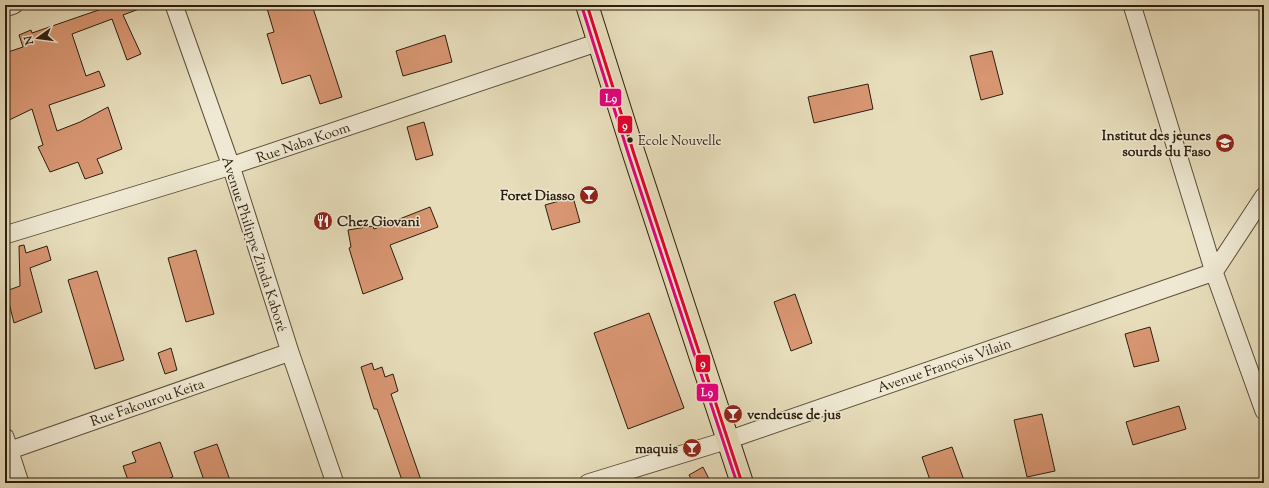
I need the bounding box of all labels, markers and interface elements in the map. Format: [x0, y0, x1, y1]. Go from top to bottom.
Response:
north arrow [18, 18, 58, 58]
text: N [20, 34, 38, 47]
line badge: L9 [599, 88, 622, 107]
text: L9 [604, 91, 618, 107]
line badge: 9 [617, 115, 633, 134]
street label: Rue Naba Koom [254, 118, 354, 169]
text: 9 [622, 118, 628, 134]
place label: Institut des jeunes sourds du Faso [1102, 127, 1211, 163]
school or university icon: Institut des jeunes sourds du Faso [1214, 132, 1236, 154]
place label: Ecole Nouvelle [638, 133, 722, 151]
marker: Ecole Nouvelle [625, 135, 635, 145]
street label: Avenue Philippe Zinda Kaboré [215, 154, 291, 335]
bar icon: Foret Diasso [578, 184, 600, 206]
place label: Foret Diasso [500, 187, 575, 207]
restaurant icon: Chez Giovani [312, 210, 334, 232]
place label: Chez Giovani [337, 213, 420, 233]
street label: Avenue François Vilain [875, 335, 1014, 399]
line badge: 9 [695, 354, 711, 373]
text: 9 [700, 356, 706, 372]
street label: Rue Fakourou Keita [88, 375, 208, 433]
line badge: L9 [696, 383, 719, 402]
text: L9 [700, 385, 714, 401]
bar icon: vendeuse de jus [722, 403, 744, 425]
place label: vendeuse de jus [747, 406, 841, 426]
bar icon: maquis [681, 437, 703, 459]
place label: maquis [635, 440, 678, 460]

